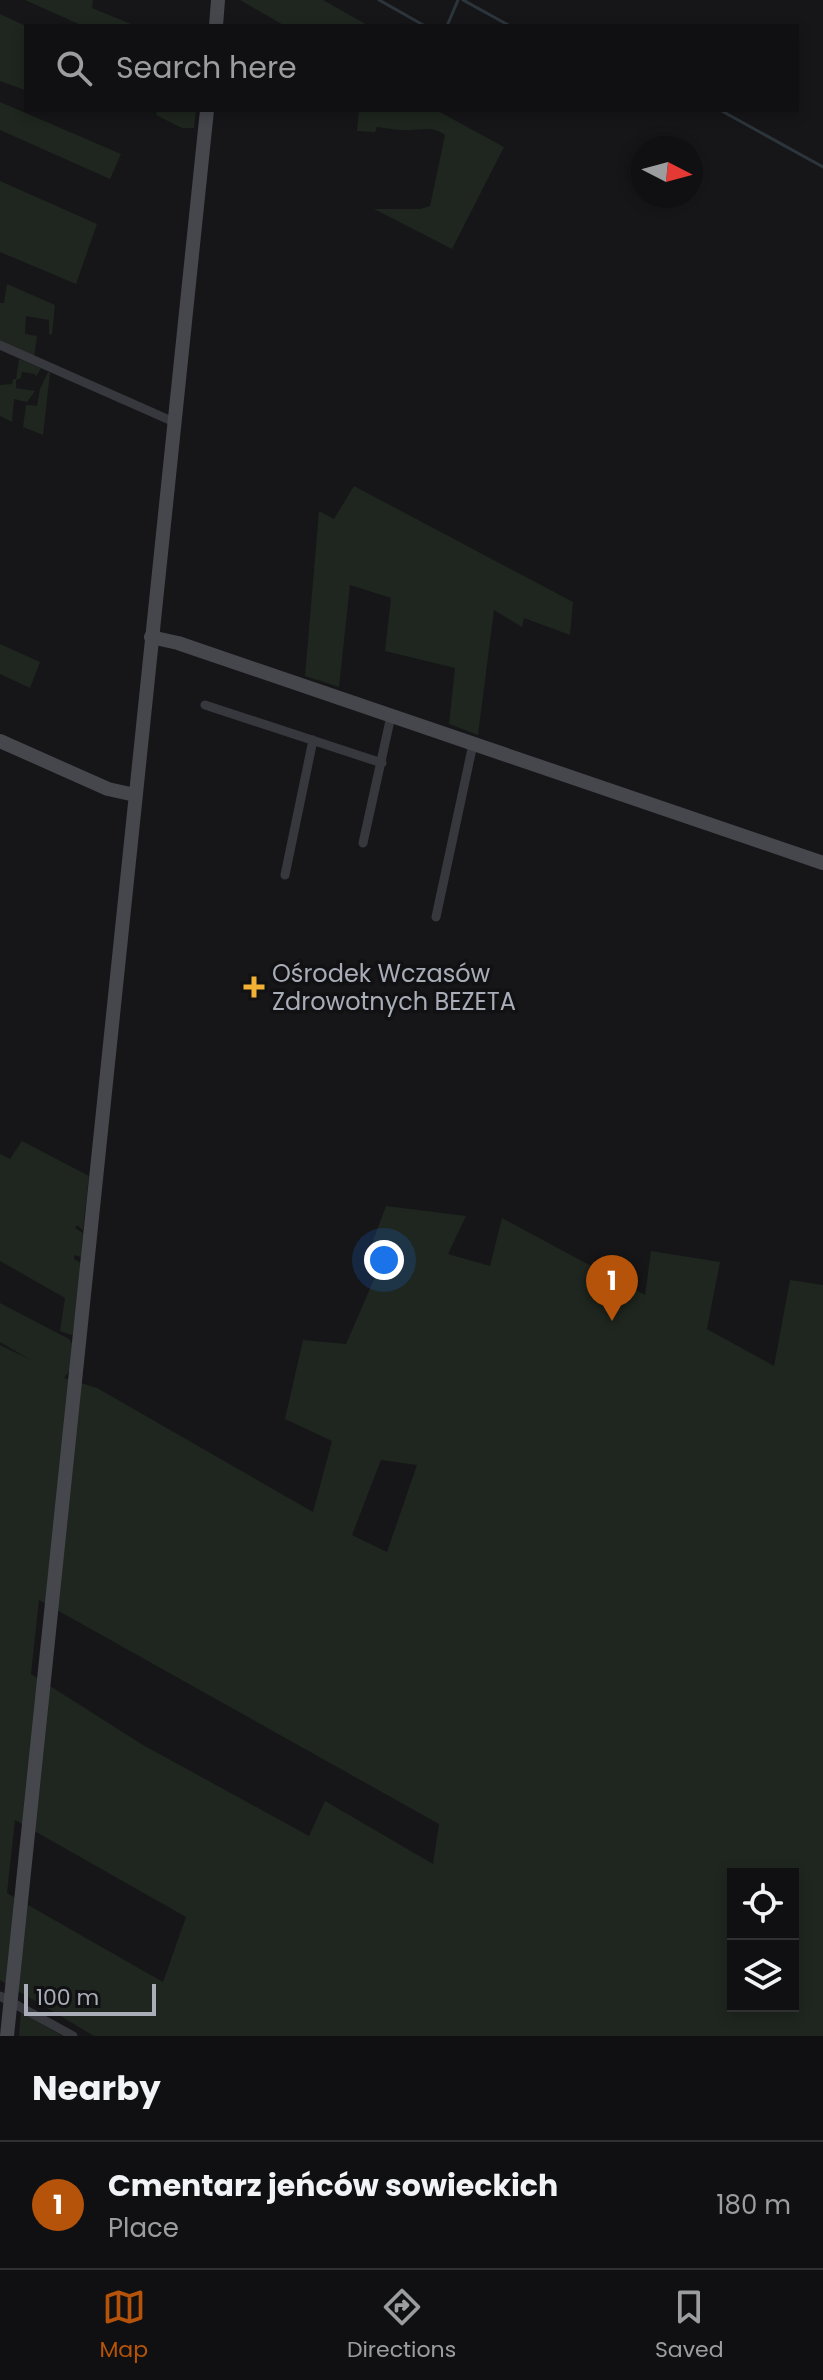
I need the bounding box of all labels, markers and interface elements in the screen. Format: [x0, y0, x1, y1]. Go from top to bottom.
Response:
search box [24, 24, 799, 112]
icon: search [52, 46, 96, 90]
text: Search here [116, 46, 297, 89]
north arrow [631, 136, 703, 208]
place label: Ośrodek Wczasów Zdrowotnych BEZETA [272, 957, 516, 1018]
marker: Ośrodek Wczasów Zdrowotnych BEZETA [243, 976, 265, 998]
your location [364, 1240, 404, 1280]
pin: 1 [586, 1255, 638, 1321]
map controls [727, 1868, 799, 2012]
button: locate [727, 1868, 799, 1940]
button: layers [727, 1940, 799, 2012]
scale bar [24, 1980, 156, 2016]
text: 100 m [36, 1982, 99, 2013]
text: Nearby [32, 2064, 161, 2112]
text: Cmentarz jeńców sowieckich [108, 2164, 558, 2207]
text: 1 [53, 2187, 63, 2223]
text: 180 m [716, 2187, 791, 2223]
text: Place [108, 2210, 179, 2246]
tab: Map [99, 2285, 148, 2366]
tab: Directions [347, 2285, 456, 2366]
tab: Saved [655, 2285, 724, 2366]

